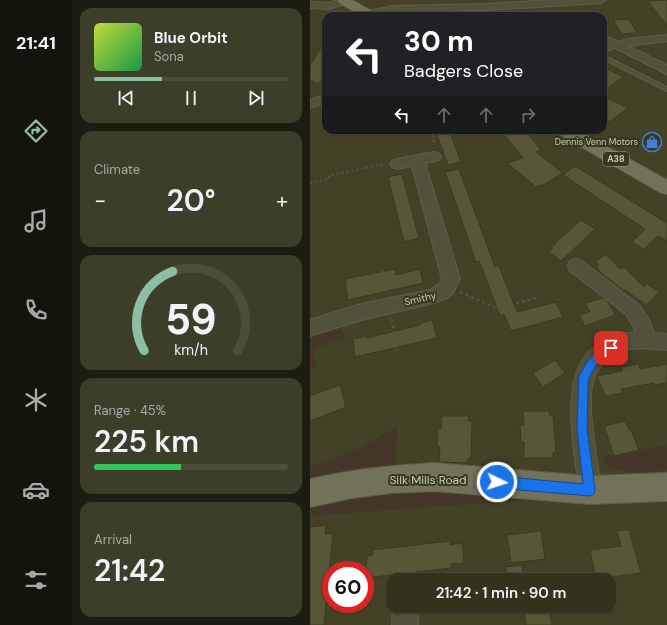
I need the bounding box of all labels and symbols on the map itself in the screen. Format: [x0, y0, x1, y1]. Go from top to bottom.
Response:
shop icon: Dennis Venn Motors [641, 131, 663, 153]
place label: Dennis Venn Motors [555, 136, 638, 148]
road number: A38 [603, 152, 629, 166]
street label: Smithy [403, 288, 438, 308]
pin [594, 331, 628, 365]
position arrow [476, 461, 518, 503]
street label: Silk Mills Road [389, 472, 467, 488]
speed limit sign: 60 [322, 561, 374, 613]

